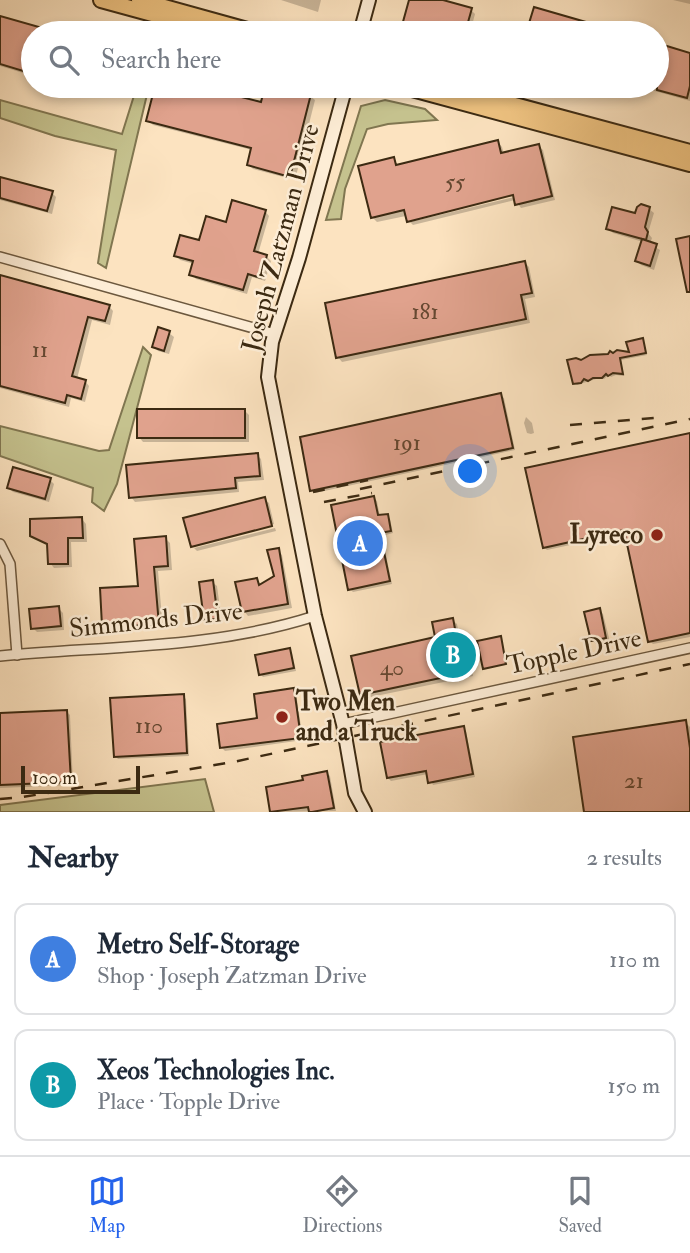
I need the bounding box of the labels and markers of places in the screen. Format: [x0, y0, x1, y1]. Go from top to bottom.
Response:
pin: A [337, 517, 383, 569]
place label: Lyreco [569, 519, 643, 552]
marker: Lyreco [649, 527, 665, 543]
pin: B [430, 629, 476, 681]
place label: Two Men and a Truck [295, 686, 418, 748]
marker: Two Men and a Truck [274, 709, 290, 725]

